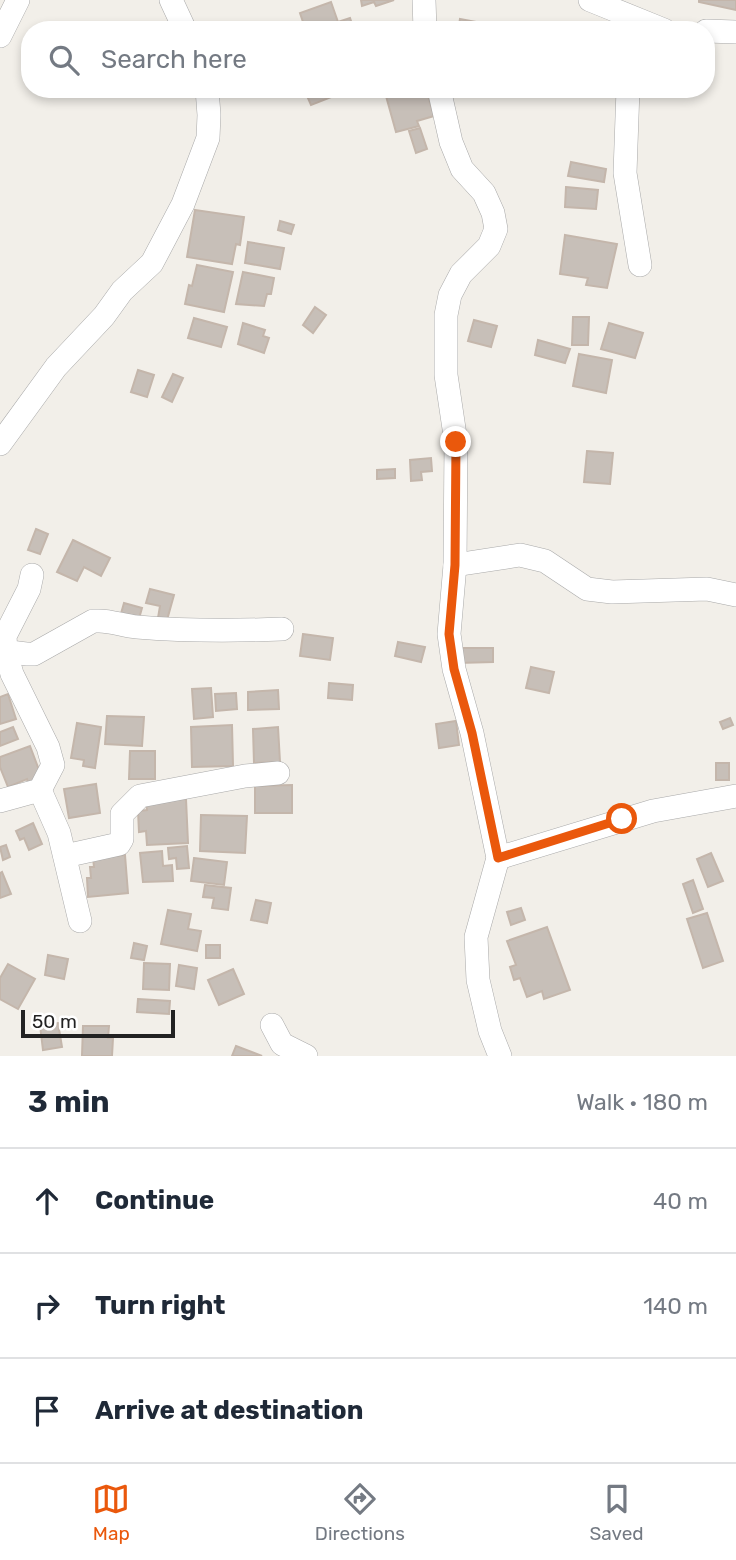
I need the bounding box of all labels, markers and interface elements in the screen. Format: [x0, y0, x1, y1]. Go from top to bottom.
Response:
search box [21, 21, 715, 98]
icon: search [45, 41, 83, 79]
text: Search here [101, 44, 247, 75]
route end [440, 426, 471, 457]
route start [606, 803, 637, 834]
scale bar [21, 1007, 175, 1039]
text: 50 m [32, 1010, 77, 1033]
text: 3 min [28, 1084, 110, 1120]
text: Walk · 180 m [576, 1088, 708, 1116]
icon: ahead [28, 1182, 66, 1220]
text: Continue [95, 1185, 214, 1216]
text: 40 m [653, 1187, 708, 1215]
icon: right [28, 1287, 66, 1325]
text: Turn right [95, 1290, 225, 1321]
text: 140 m [643, 1292, 708, 1320]
icon: arrive [28, 1392, 66, 1430]
text: Arrive at destination [95, 1395, 363, 1426]
tab: Map [92, 1480, 130, 1545]
tab: Directions [315, 1480, 405, 1545]
tab: Saved [589, 1480, 644, 1545]

